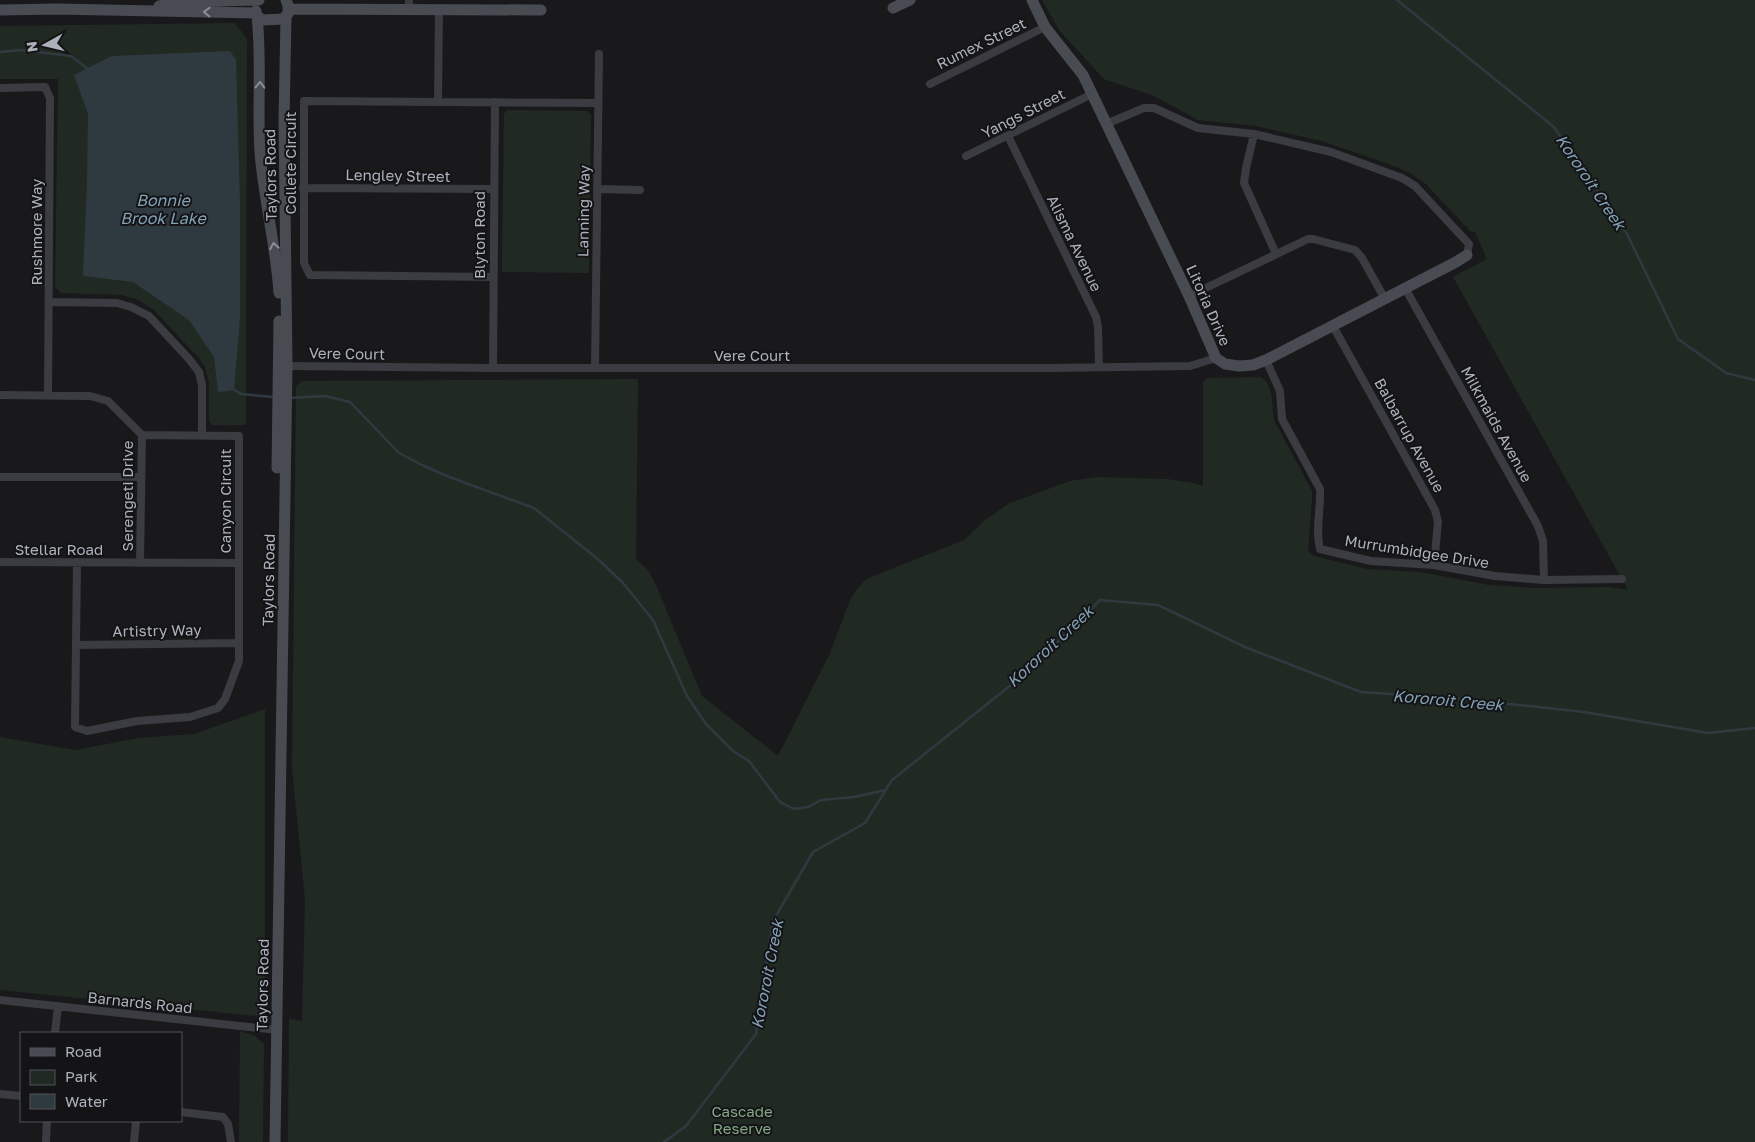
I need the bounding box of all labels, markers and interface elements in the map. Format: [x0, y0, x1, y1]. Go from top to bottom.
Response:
one-way arrow [203, 7, 211, 18]
street label: Rumex Street [933, 14, 1029, 72]
north arrow [20, 20, 70, 70]
text: N [22, 40, 41, 53]
one-way arrow [255, 81, 265, 88]
street label: Yangs Street [978, 84, 1068, 142]
street label: Collete Circuit [281, 112, 299, 215]
street label: Taylors Road [260, 129, 280, 221]
water label: Kororoit Creek [1552, 130, 1631, 235]
street label: Lanning Way [573, 164, 593, 257]
street label: Lengley Street [345, 165, 451, 185]
street label: Rushmore Way [27, 178, 45, 285]
water label: Bonnie Brook Lake [120, 190, 207, 228]
street label: Blyton Road [470, 191, 488, 279]
street label: Alisma Avenue [1044, 192, 1106, 294]
one-way arrow [269, 242, 280, 250]
street label: Litoria Drive [1183, 262, 1235, 349]
street label: Vere Court [309, 343, 385, 363]
street label: Vere Court [714, 346, 790, 364]
street label: Milkmaids Avenue [1458, 363, 1536, 485]
street label: Balbarrup Avenue [1371, 375, 1449, 495]
street label: Serengeti Drive [118, 440, 136, 551]
street label: Canyon Circuit [216, 449, 234, 553]
street label: Murrumbidgee Drive [1343, 531, 1491, 571]
street label: Taylors Road [258, 534, 278, 626]
street label: Stellar Road [15, 540, 103, 558]
water label: Kororoit Creek [1003, 600, 1099, 691]
street label: Artistry Way [112, 620, 202, 640]
water label: Kororoit Creek [1392, 685, 1506, 715]
water label: Kororoit Creek [747, 916, 788, 1030]
street label: Taylors Road [252, 939, 272, 1031]
street label: Barnards Road [87, 988, 193, 1016]
legend [20, 1032, 182, 1122]
text: Road [65, 1042, 102, 1060]
text: Park [65, 1067, 98, 1085]
text: Water [65, 1092, 108, 1110]
park label: Cascade Reserve [711, 1102, 773, 1137]

